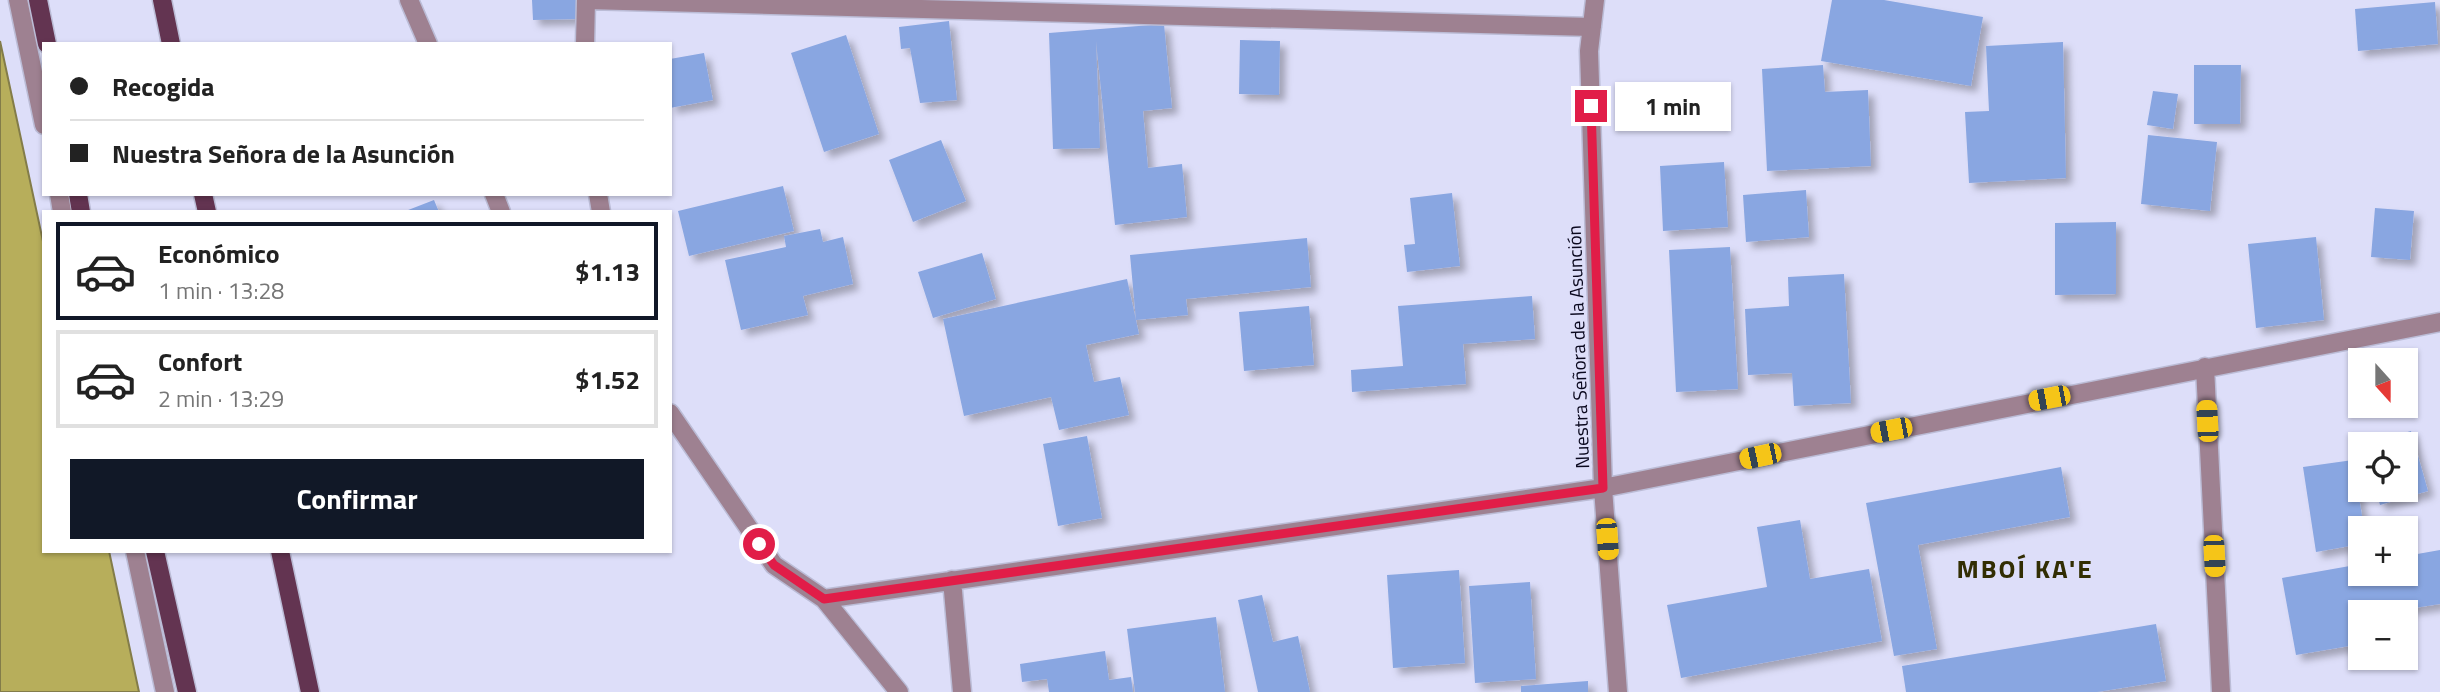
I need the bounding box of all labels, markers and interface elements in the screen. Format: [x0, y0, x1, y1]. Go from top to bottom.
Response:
text: Recogida [112, 67, 215, 106]
callout: 1 min [1616, 82, 1731, 130]
text: 1 min [1645, 89, 1701, 124]
route end [1575, 90, 1607, 122]
text: Nuestra Señora de la Asunción [112, 134, 455, 173]
street label: Nuestra Señora de la Asunción [1559, 225, 1596, 469]
text: Económico [158, 234, 280, 273]
icon: car [74, 240, 137, 303]
text: $1.13 [575, 252, 640, 291]
text: 1 min · 13:28 [158, 273, 284, 308]
text: Confort [158, 342, 242, 381]
icon: car [74, 348, 137, 411]
north arrow [2348, 348, 2418, 418]
map controls [2348, 348, 2418, 670]
text: $1.52 [575, 360, 640, 399]
text: 2 min · 13:29 [158, 381, 284, 416]
car [2027, 384, 2072, 412]
car [2196, 399, 2219, 443]
car [1869, 416, 1914, 444]
button: locate [2348, 432, 2418, 502]
car [1738, 441, 1783, 471]
button: Confirmar [70, 459, 644, 539]
button: + [2348, 516, 2418, 586]
car [1596, 517, 1619, 561]
route start [743, 528, 775, 560]
car [2203, 534, 2226, 578]
district label: MBOÍ KA'E [1956, 549, 2094, 588]
button: − [2348, 600, 2418, 670]

